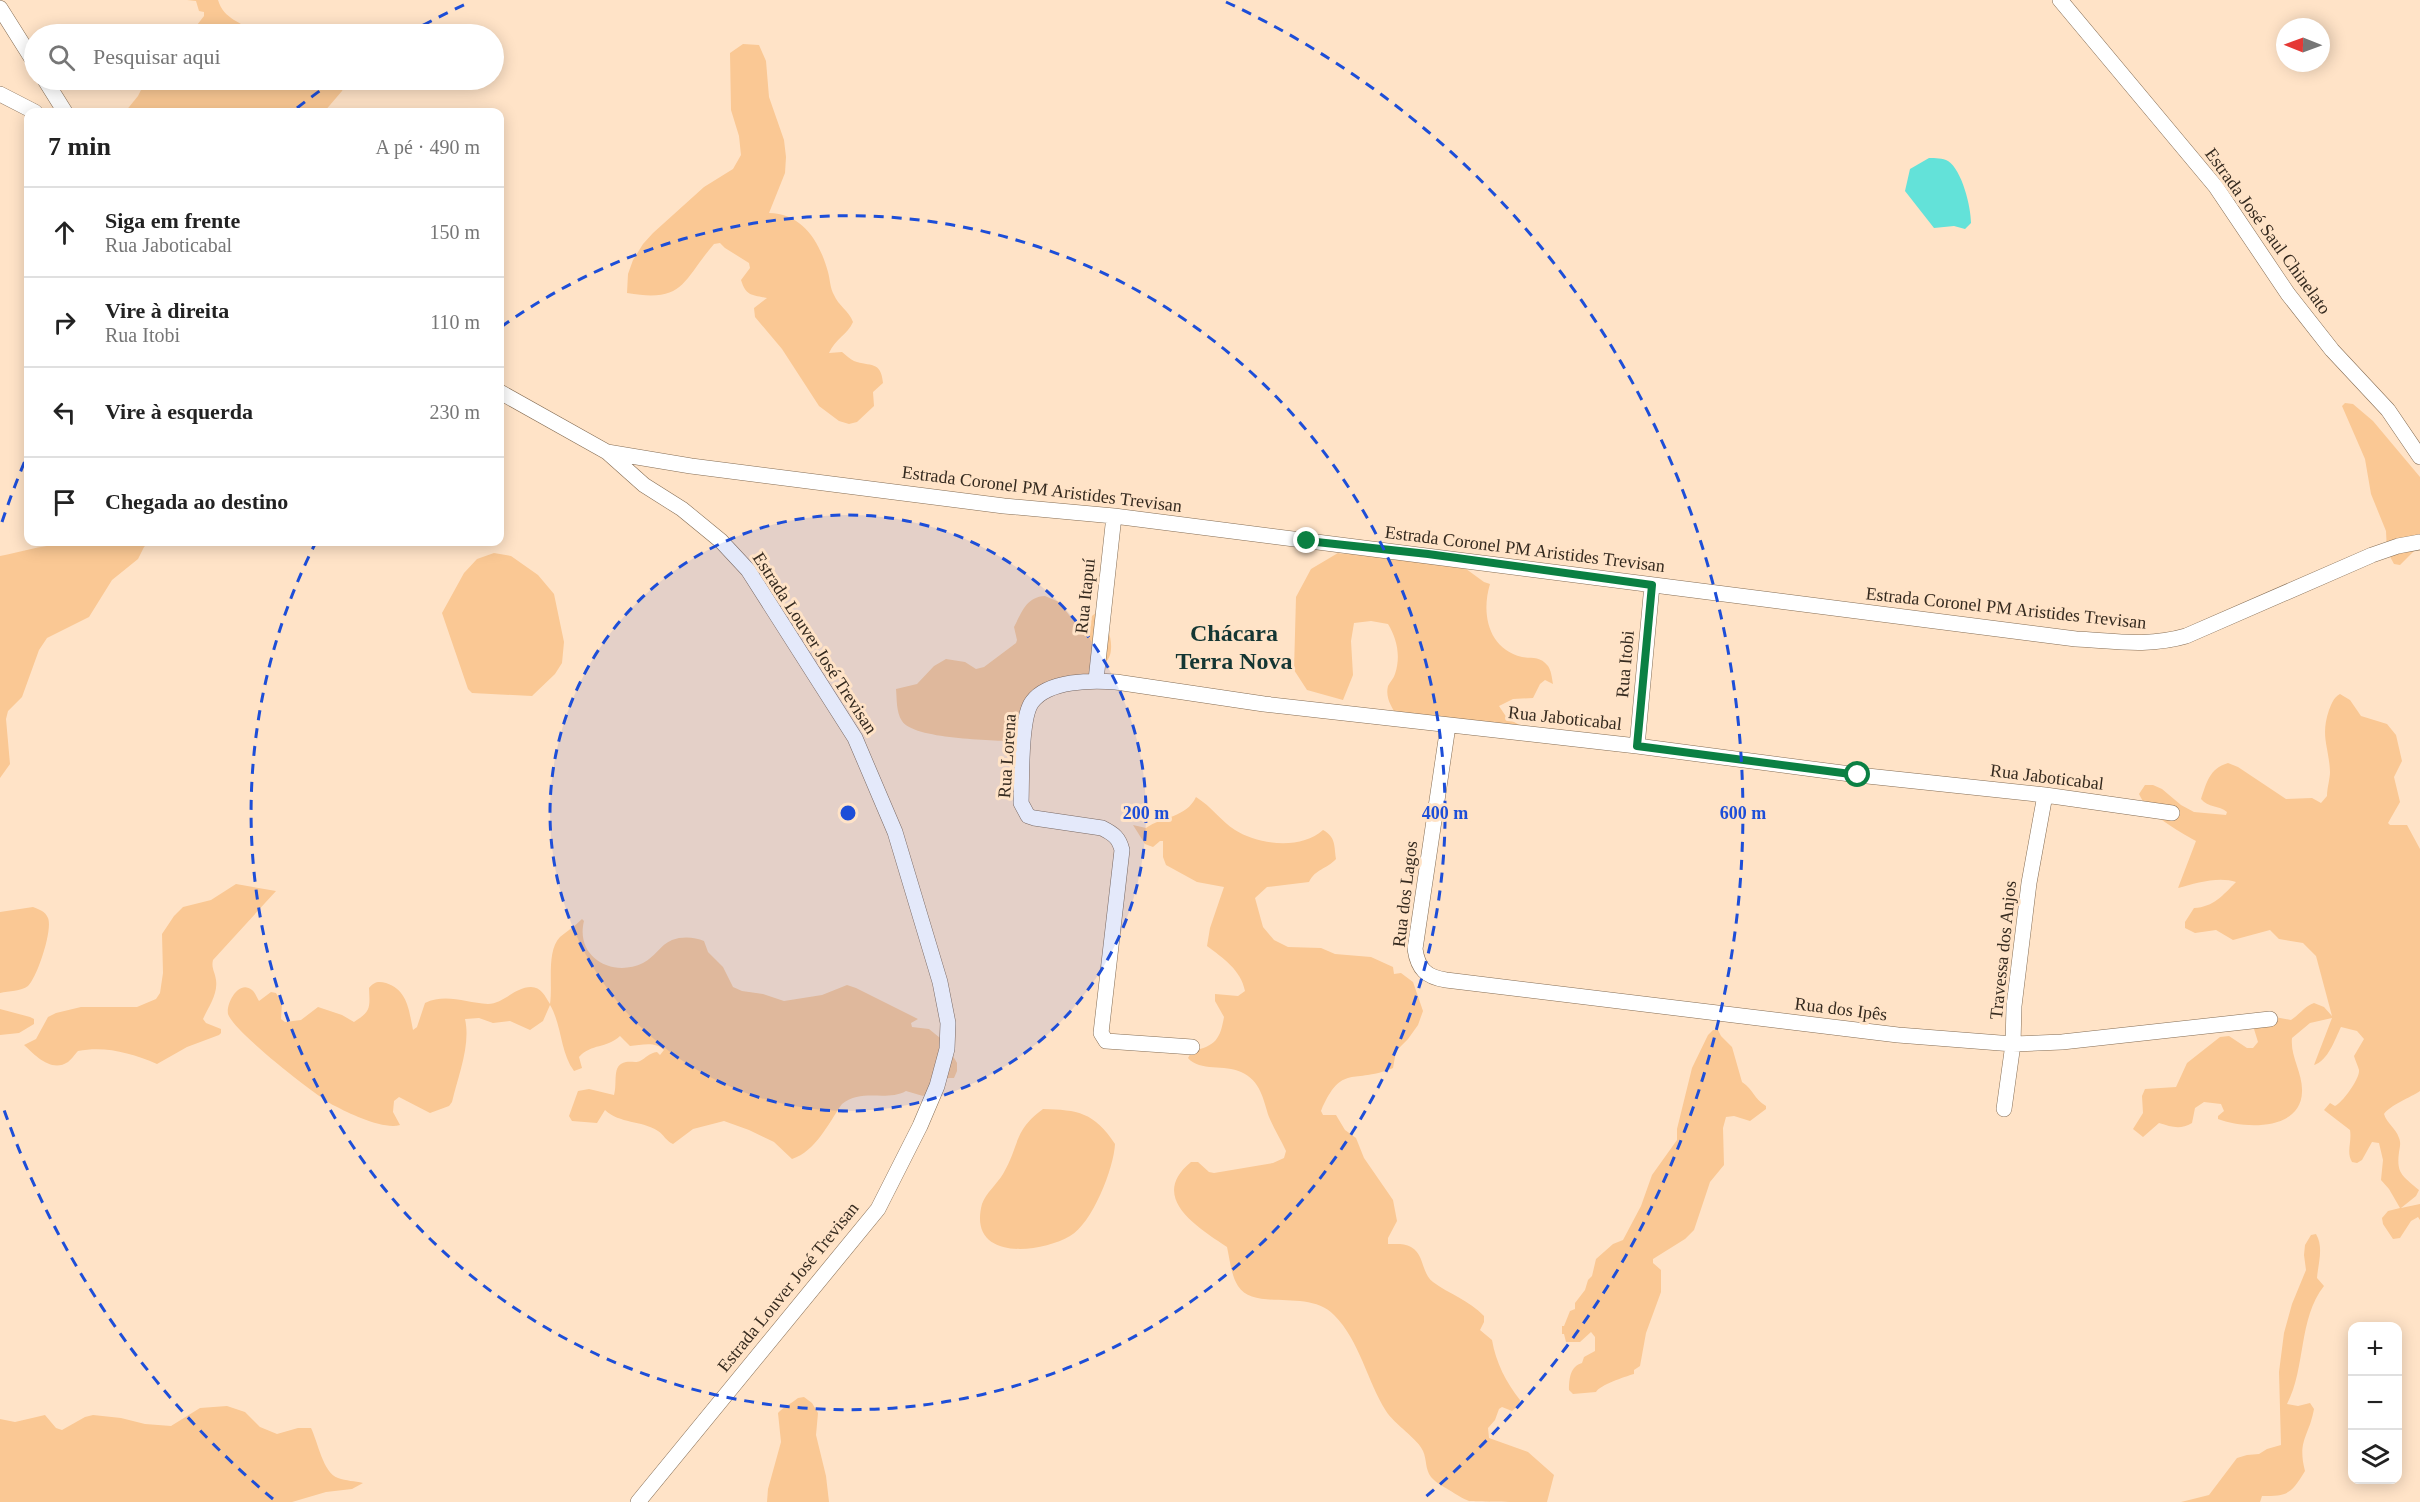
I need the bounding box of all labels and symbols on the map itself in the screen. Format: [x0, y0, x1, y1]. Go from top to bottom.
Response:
north arrow [2276, 18, 2330, 72]
street label: Estrada José Saul Chinelato [2201, 144, 2335, 318]
street label: Estrada Coronel PM Aristides Trevisan [901, 462, 1183, 516]
street label: Estrada Coronel PM Aristides Trevisan [1384, 522, 1666, 576]
route end [1293, 527, 1319, 553]
street label: Estrada Louver José Trevisan [749, 548, 881, 738]
street label: Rua Itapuí [1071, 557, 1099, 635]
street label: Estrada Coronel PM Aristides Trevisan [1865, 583, 2147, 633]
district label: Chácara Terra Nova [1175, 620, 1293, 674]
street label: Rua Itobi [1612, 630, 1638, 698]
street label: Rua Jaboticabal [1507, 702, 1623, 734]
street label: Rua Lorena [994, 713, 1020, 799]
street label: Rua Jaboticabal [1989, 760, 2105, 794]
route start [1844, 761, 1870, 787]
centre of rings [838, 803, 858, 823]
text: 200 m [1123, 803, 1169, 823]
text: 400 m [1422, 803, 1468, 823]
text: 600 m [1720, 803, 1766, 823]
street label: Rua dos Lagos [1389, 840, 1421, 948]
street label: Travessa dos Anjos [1986, 880, 2020, 1020]
street label: Rua dos Ipês [1794, 993, 1888, 1025]
street label: Estrada Louver José Trevisan [713, 1198, 863, 1376]

